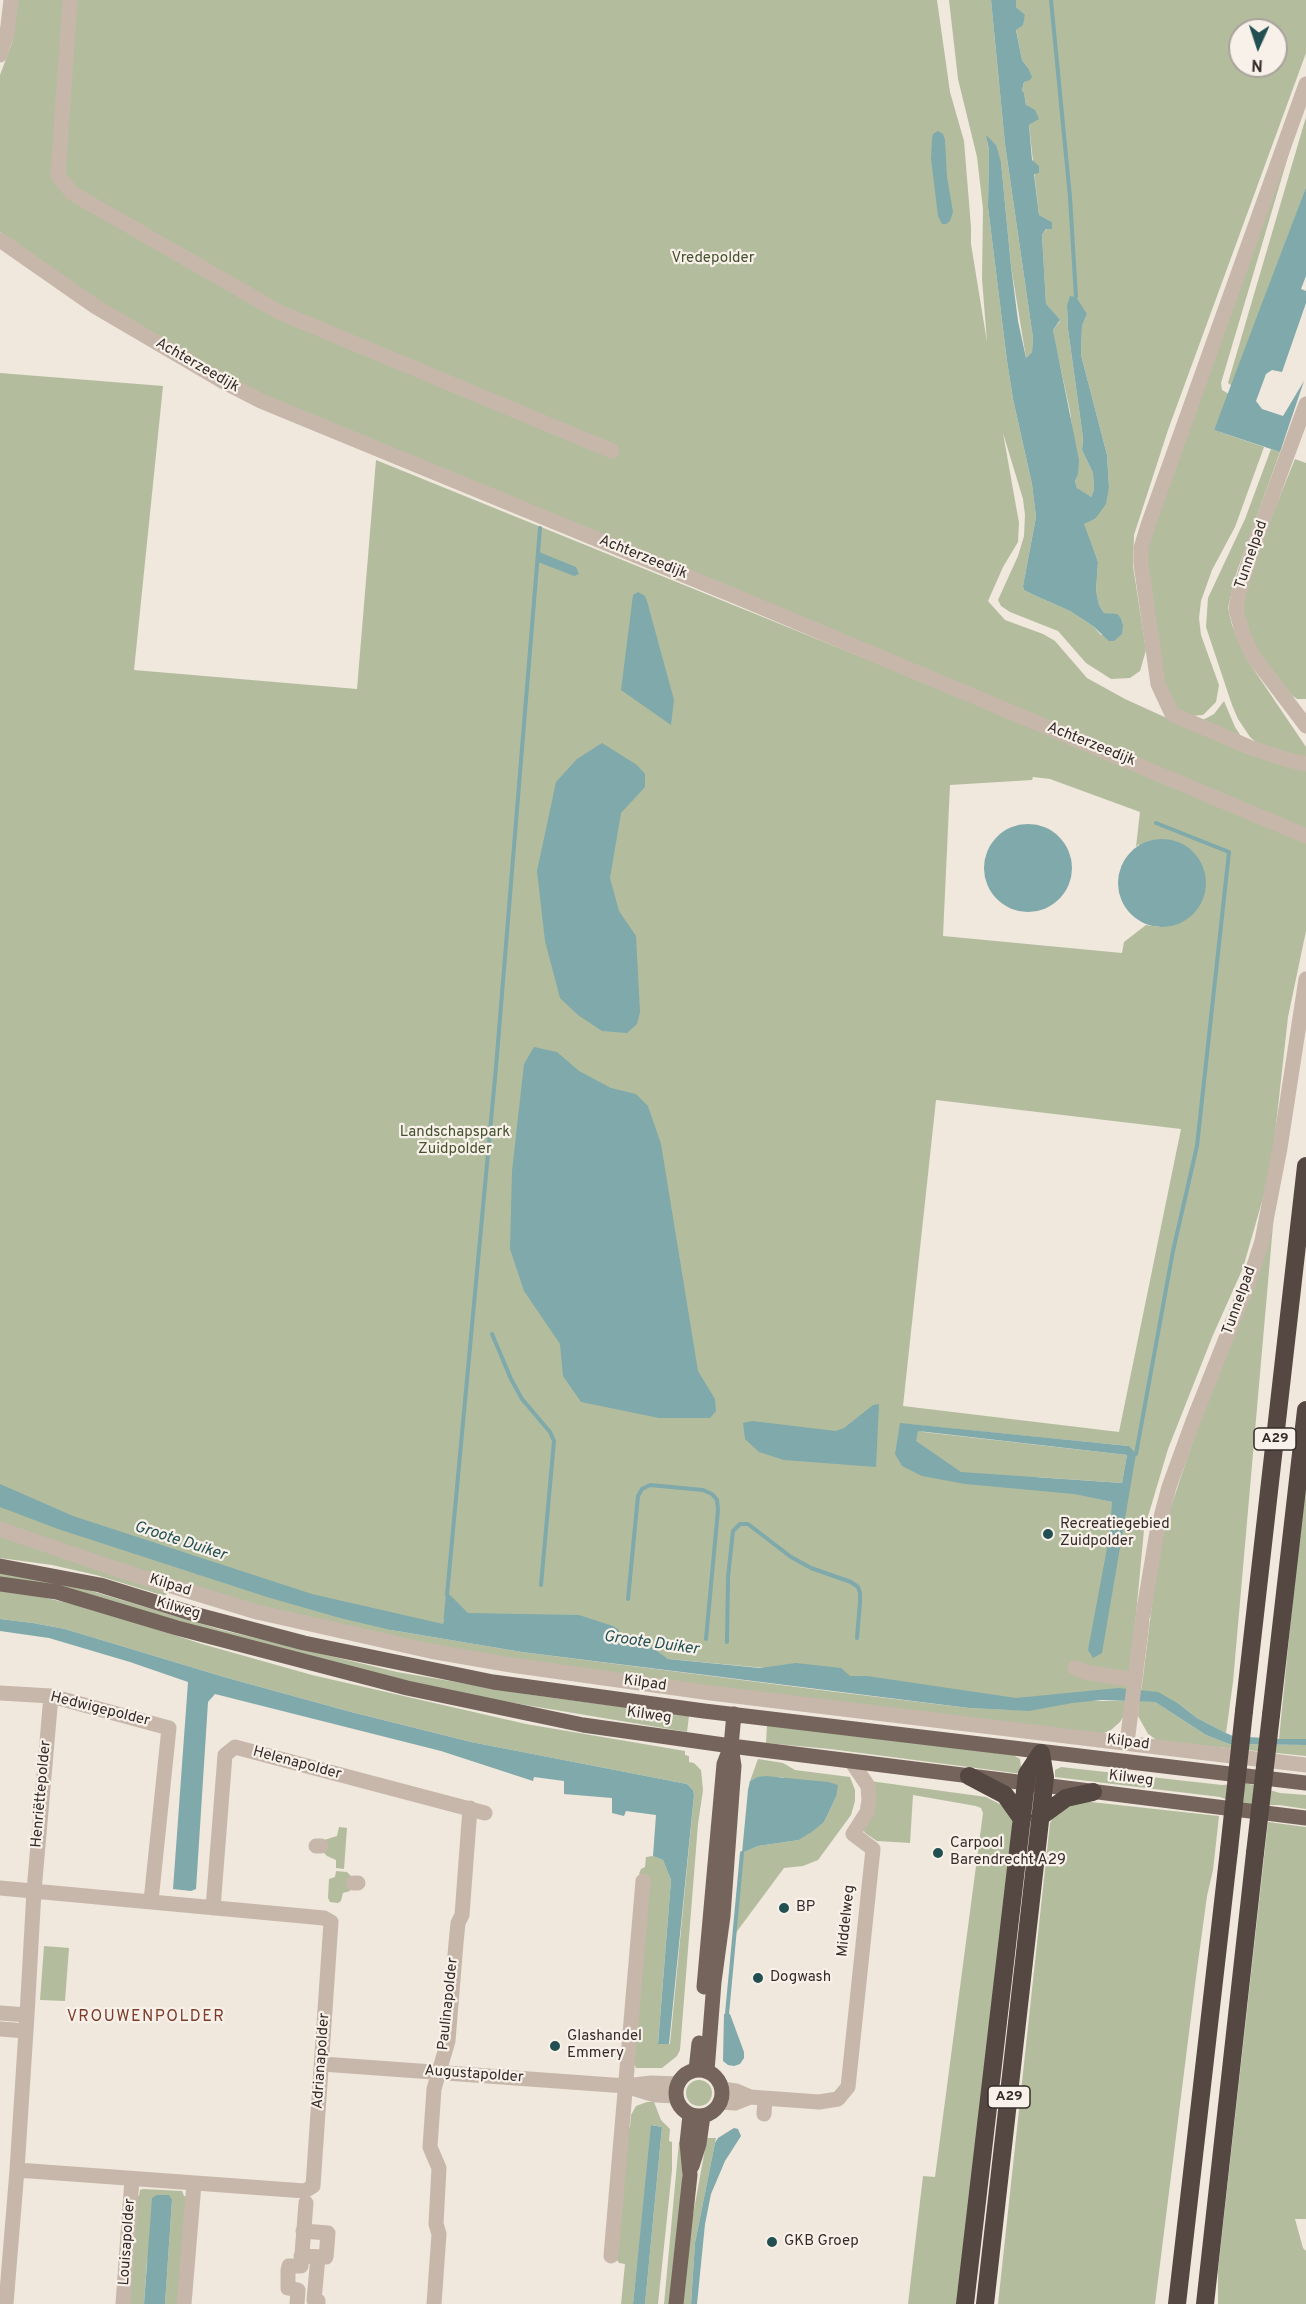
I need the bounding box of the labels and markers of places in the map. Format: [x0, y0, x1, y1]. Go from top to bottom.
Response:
place label: Recreatiegebied Zuidpolder [1060, 1516, 1170, 1551]
marker: Recreatiegebied Zuidpolder [1041, 1527, 1055, 1541]
place label: Carpool Barendrecht A29 [950, 1835, 1066, 1870]
marker: Carpool Barendrecht A29 [931, 1846, 945, 1860]
place label: BP [796, 1899, 815, 1917]
marker: BP [777, 1901, 791, 1915]
place label: Dogwash [770, 1969, 831, 1987]
marker: Dogwash [751, 1971, 765, 1985]
place label: Glashandel Emmery [567, 2028, 642, 2063]
marker: Glashandel Emmery [548, 2039, 562, 2053]
place label: GKB Groep [784, 2233, 859, 2251]
marker: GKB Groep [765, 2235, 779, 2249]

